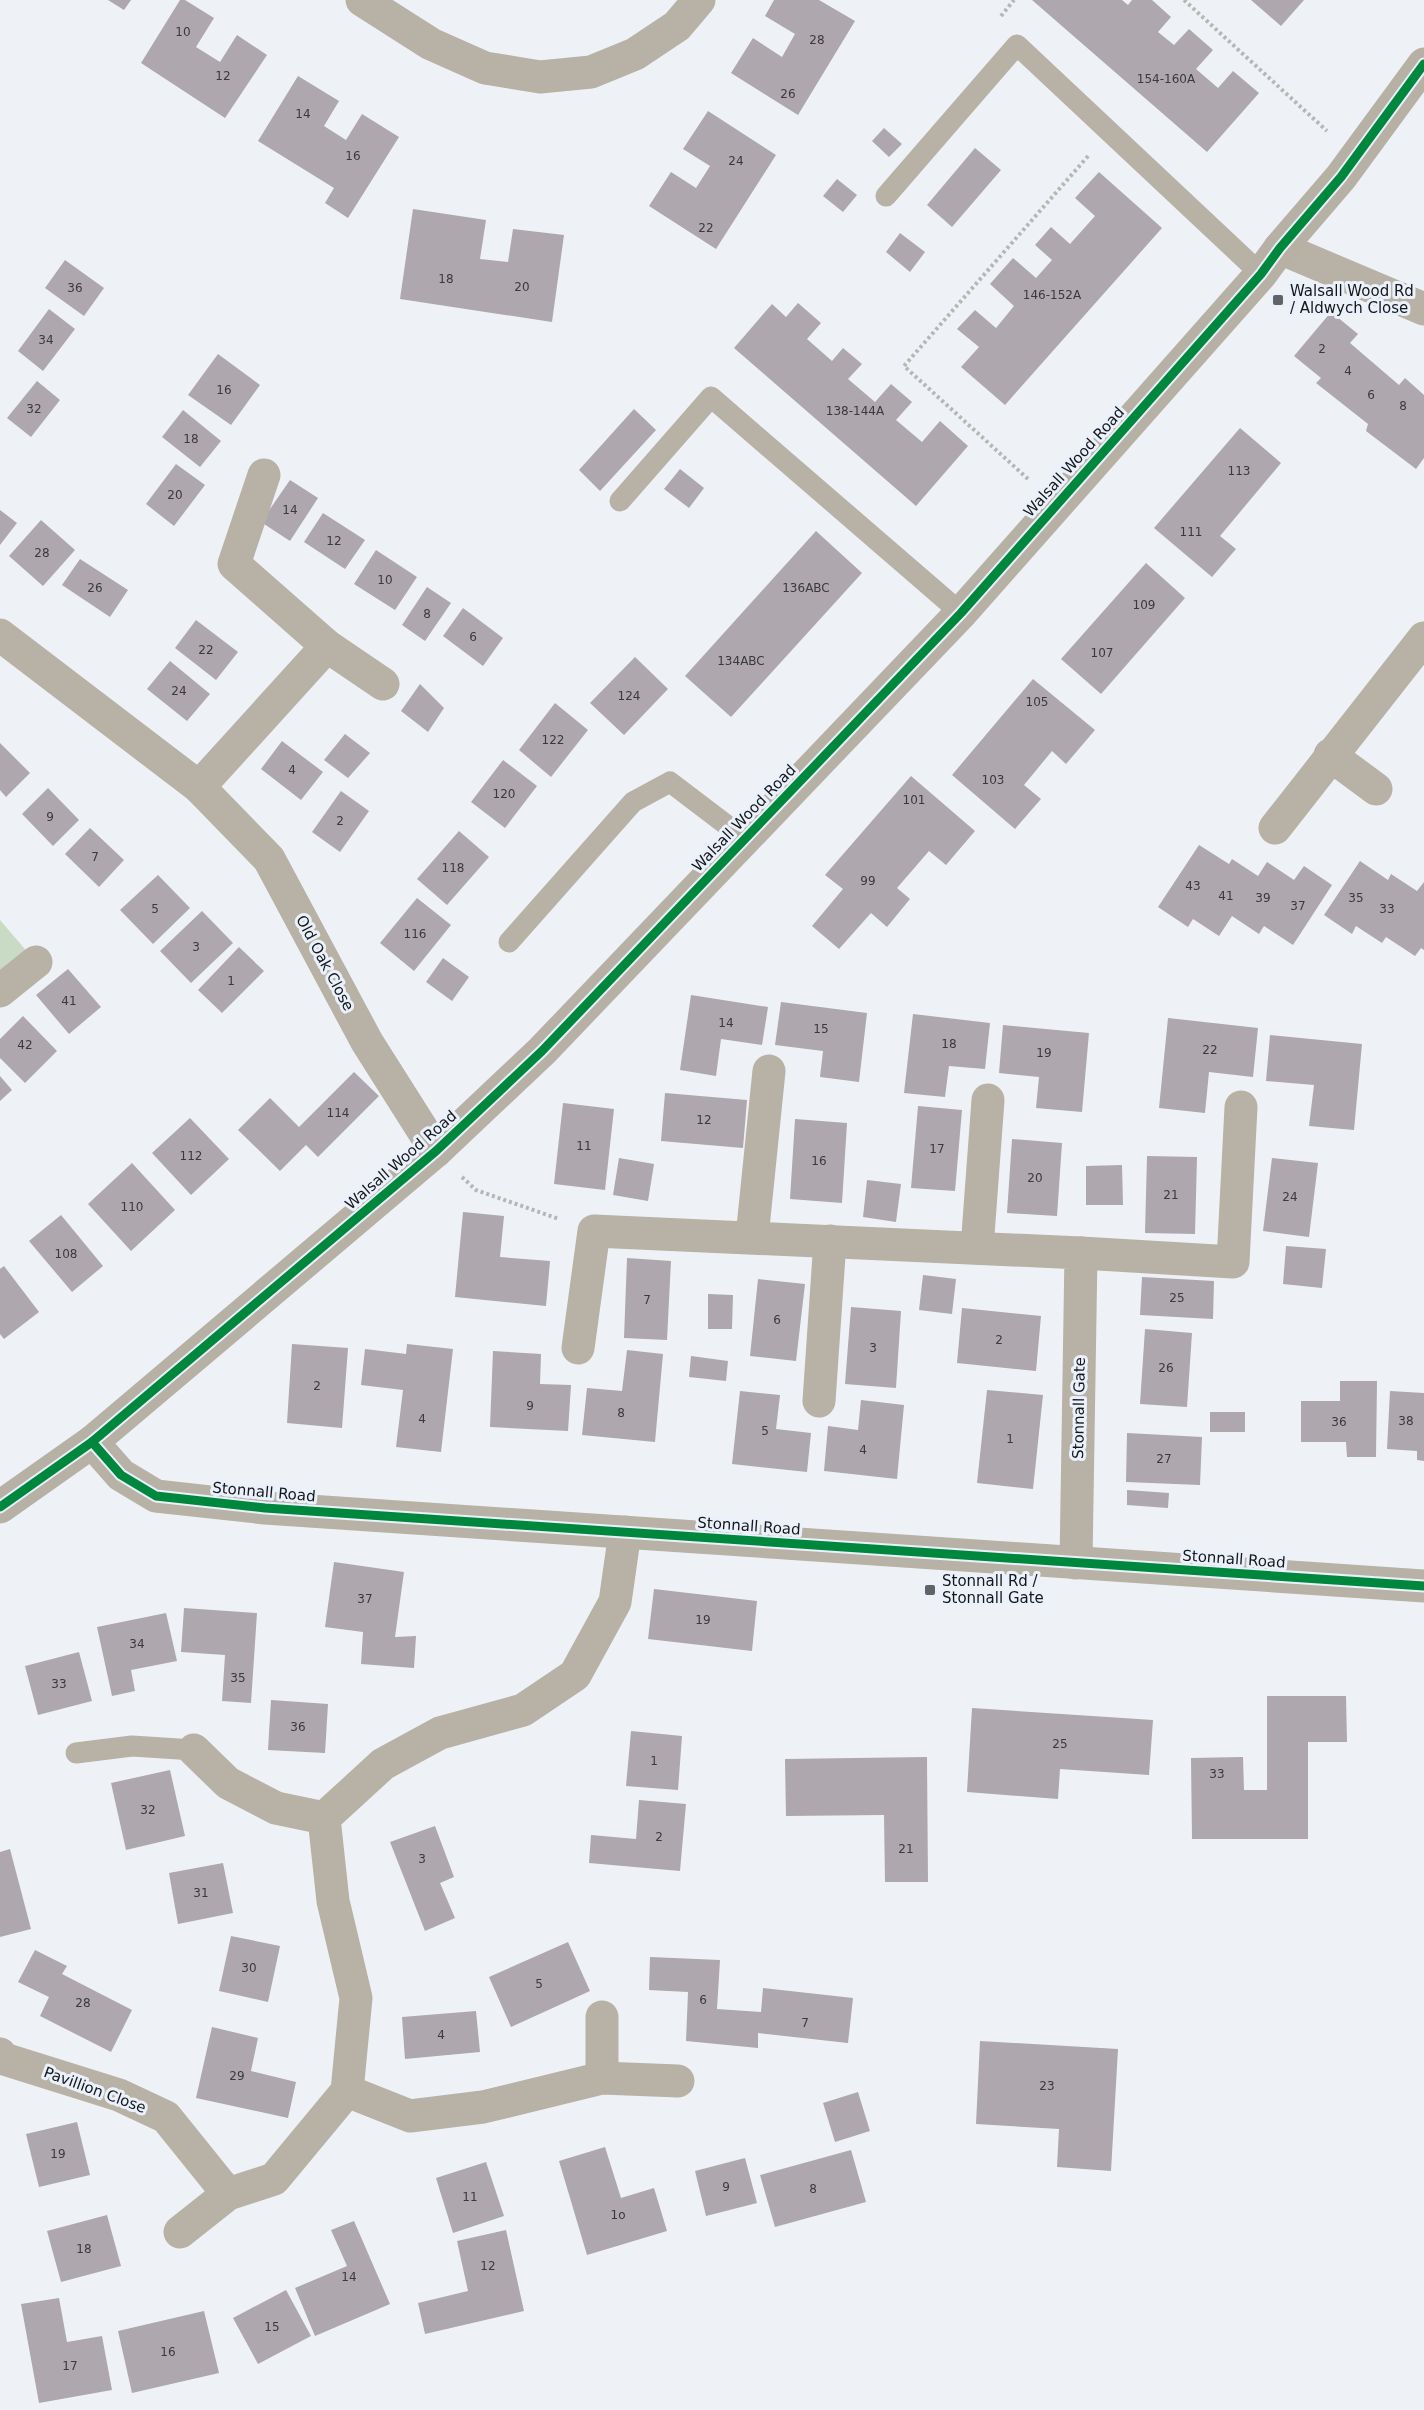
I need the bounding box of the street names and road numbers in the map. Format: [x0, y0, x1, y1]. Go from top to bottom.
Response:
street label: Walsall Wood Road [1020, 403, 1128, 521]
street label: Walsall Wood Road [688, 761, 800, 875]
street label: Old Oak Close [292, 912, 358, 1014]
street label: Walsall Wood Road [342, 1107, 460, 1213]
street label: Stonnall Gate [1069, 1357, 1089, 1459]
street label: Stonnall Road [212, 1479, 316, 1505]
street label: Stonnall Road [697, 1513, 801, 1539]
street label: Stonnall Road [1182, 1546, 1286, 1572]
street label: Pavillion Close [41, 2063, 149, 2117]

